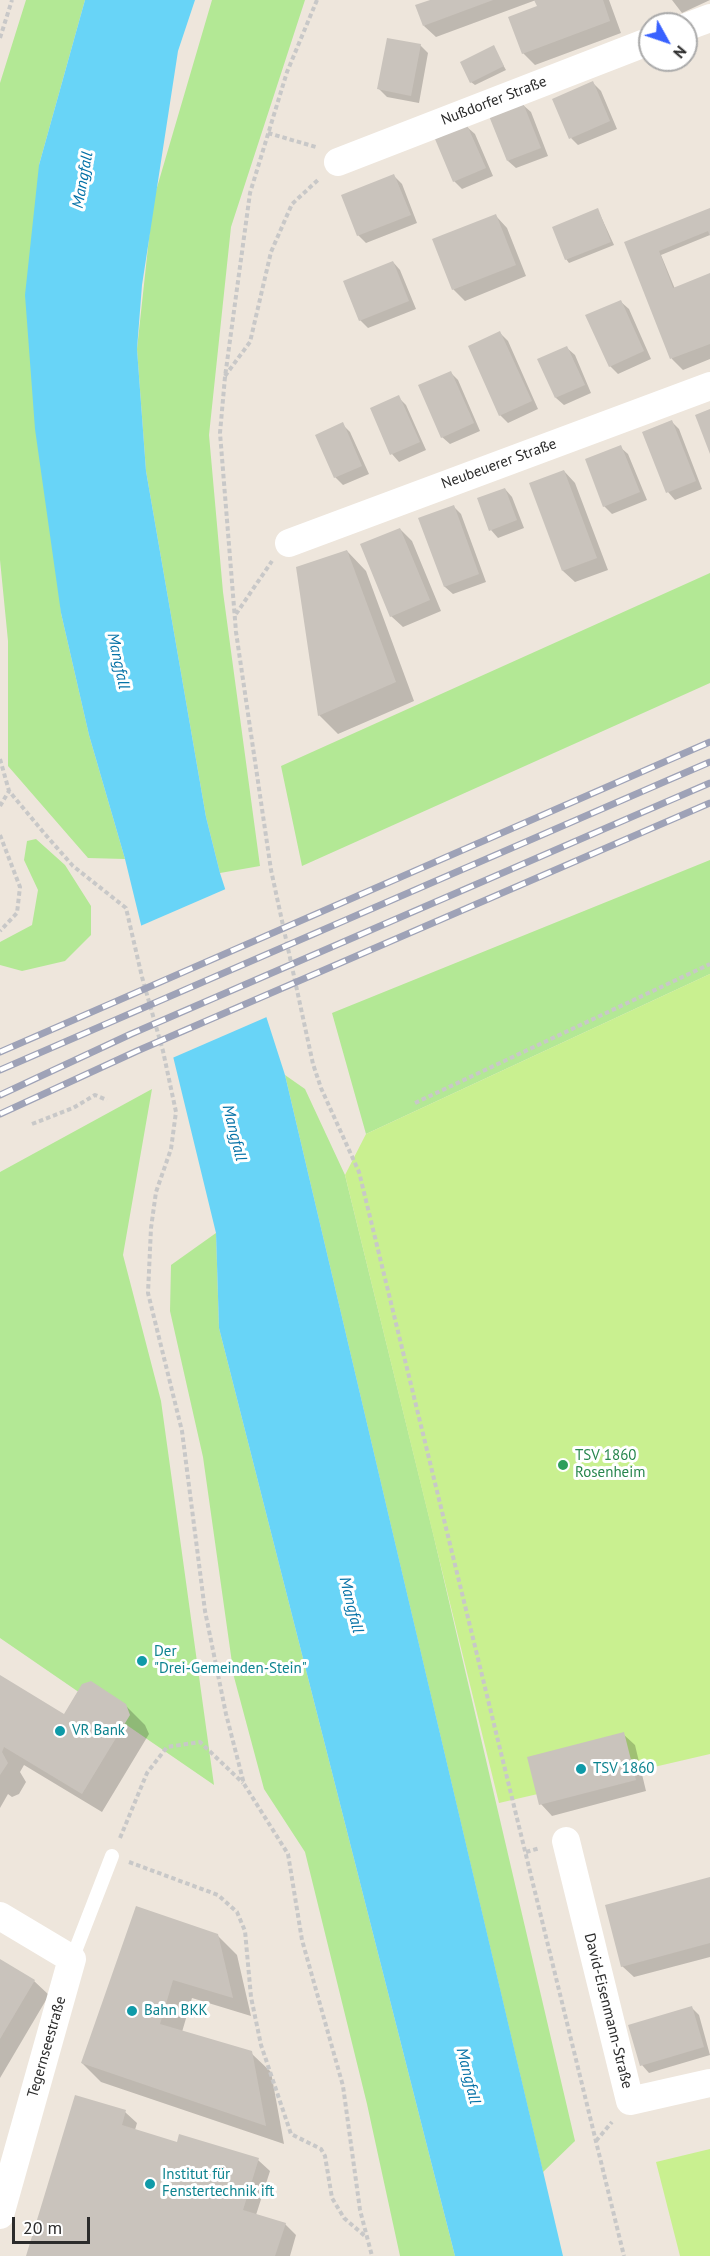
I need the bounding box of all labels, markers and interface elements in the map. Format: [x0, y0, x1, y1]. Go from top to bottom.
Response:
north arrow [638, 12, 698, 72]
text: N [669, 42, 691, 63]
street label: Nußdorfer Straße [439, 73, 549, 129]
water label: Mangfall [69, 150, 97, 210]
street label: Neubeuerer Straße [439, 435, 559, 493]
water label: Mangfall [103, 631, 133, 691]
water label: Mangfall [218, 1103, 250, 1163]
place label: TSV 1860 Rosenheim [575, 1447, 645, 1482]
marker: TSV 1860 Rosenheim [556, 1458, 570, 1472]
water label: Mangfall [335, 1575, 367, 1635]
place label: Der "Drei-Gemeinden-Stein" [154, 1643, 307, 1678]
marker: Der "Drei-Gemeinden-Stein" [135, 1654, 149, 1668]
place label: VR Bank [72, 1722, 125, 1740]
marker: VR Bank [53, 1724, 67, 1738]
place label: TSV 1860 [593, 1760, 655, 1778]
marker: TSV 1860 [574, 1762, 588, 1776]
street label: David-Eisenmann-Straße [580, 1931, 636, 2091]
street label: Tegernseestraße [24, 1994, 70, 2100]
place label: Bahn BKK [144, 2002, 208, 2020]
marker: Bahn BKK [125, 2004, 139, 2018]
water label: Mangfall [452, 2046, 484, 2106]
place label: Institut für Fenstertechnik ift [162, 2166, 274, 2201]
marker: Institut für Fenstertechnik ift [143, 2177, 157, 2191]
scale bar [15, 2205, 93, 2243]
text: 20 m [23, 2216, 62, 2239]

